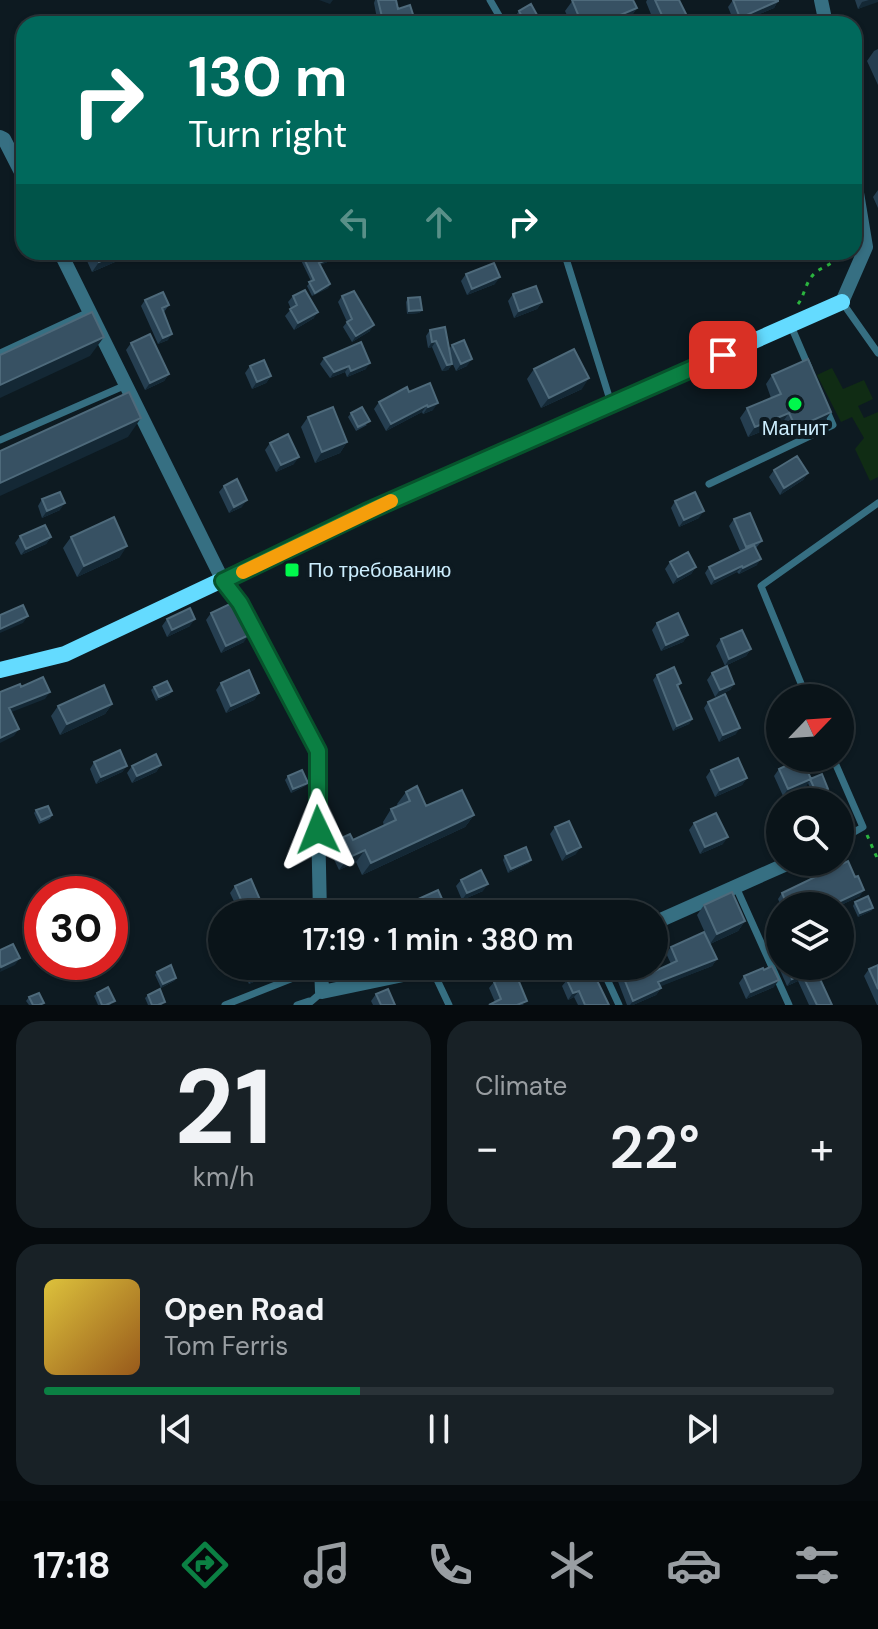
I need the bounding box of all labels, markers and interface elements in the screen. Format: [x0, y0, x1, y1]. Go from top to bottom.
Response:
text: 130 m [188, 40, 347, 113]
icon: right [56, 48, 160, 152]
text: Turn right [188, 111, 347, 158]
icon: left [333, 200, 377, 244]
icon: ahead [417, 200, 461, 244]
icon: right [501, 200, 545, 244]
pin [689, 321, 757, 389]
icon: arrive [701, 333, 745, 377]
marker: Магнит [786, 395, 804, 413]
place label: Магнит [762, 415, 828, 441]
place label: По требованию [308, 557, 451, 583]
marker: По требованию [283, 561, 301, 579]
north arrow [766, 684, 854, 772]
map controls [766, 684, 854, 980]
position arrow [276, 788, 360, 872]
button: search [766, 788, 854, 876]
speed limit sign: 30 [24, 876, 128, 980]
button: layers [766, 892, 854, 980]
text: 17:19 · 1 min · 380 m [303, 920, 573, 959]
text: 21 [175, 1040, 272, 1175]
text: Climate [475, 1069, 567, 1103]
text: 22° [609, 1108, 700, 1187]
text: − [475, 1119, 499, 1177]
text: + [810, 1119, 834, 1177]
text: km/h [193, 1160, 254, 1194]
text: Open Road [164, 1290, 324, 1329]
text: Tom Ferris [164, 1329, 288, 1363]
icon: previous [154, 1407, 198, 1451]
icon: pause [417, 1407, 461, 1451]
icon: next [680, 1407, 724, 1451]
icon: directions [177, 1537, 233, 1593]
icon: music [299, 1537, 355, 1593]
icon: phone [422, 1537, 478, 1593]
icon: climate [544, 1537, 600, 1593]
icon: car [666, 1537, 722, 1593]
icon: filters [789, 1537, 845, 1593]
text: 17:18 [33, 1542, 111, 1589]

